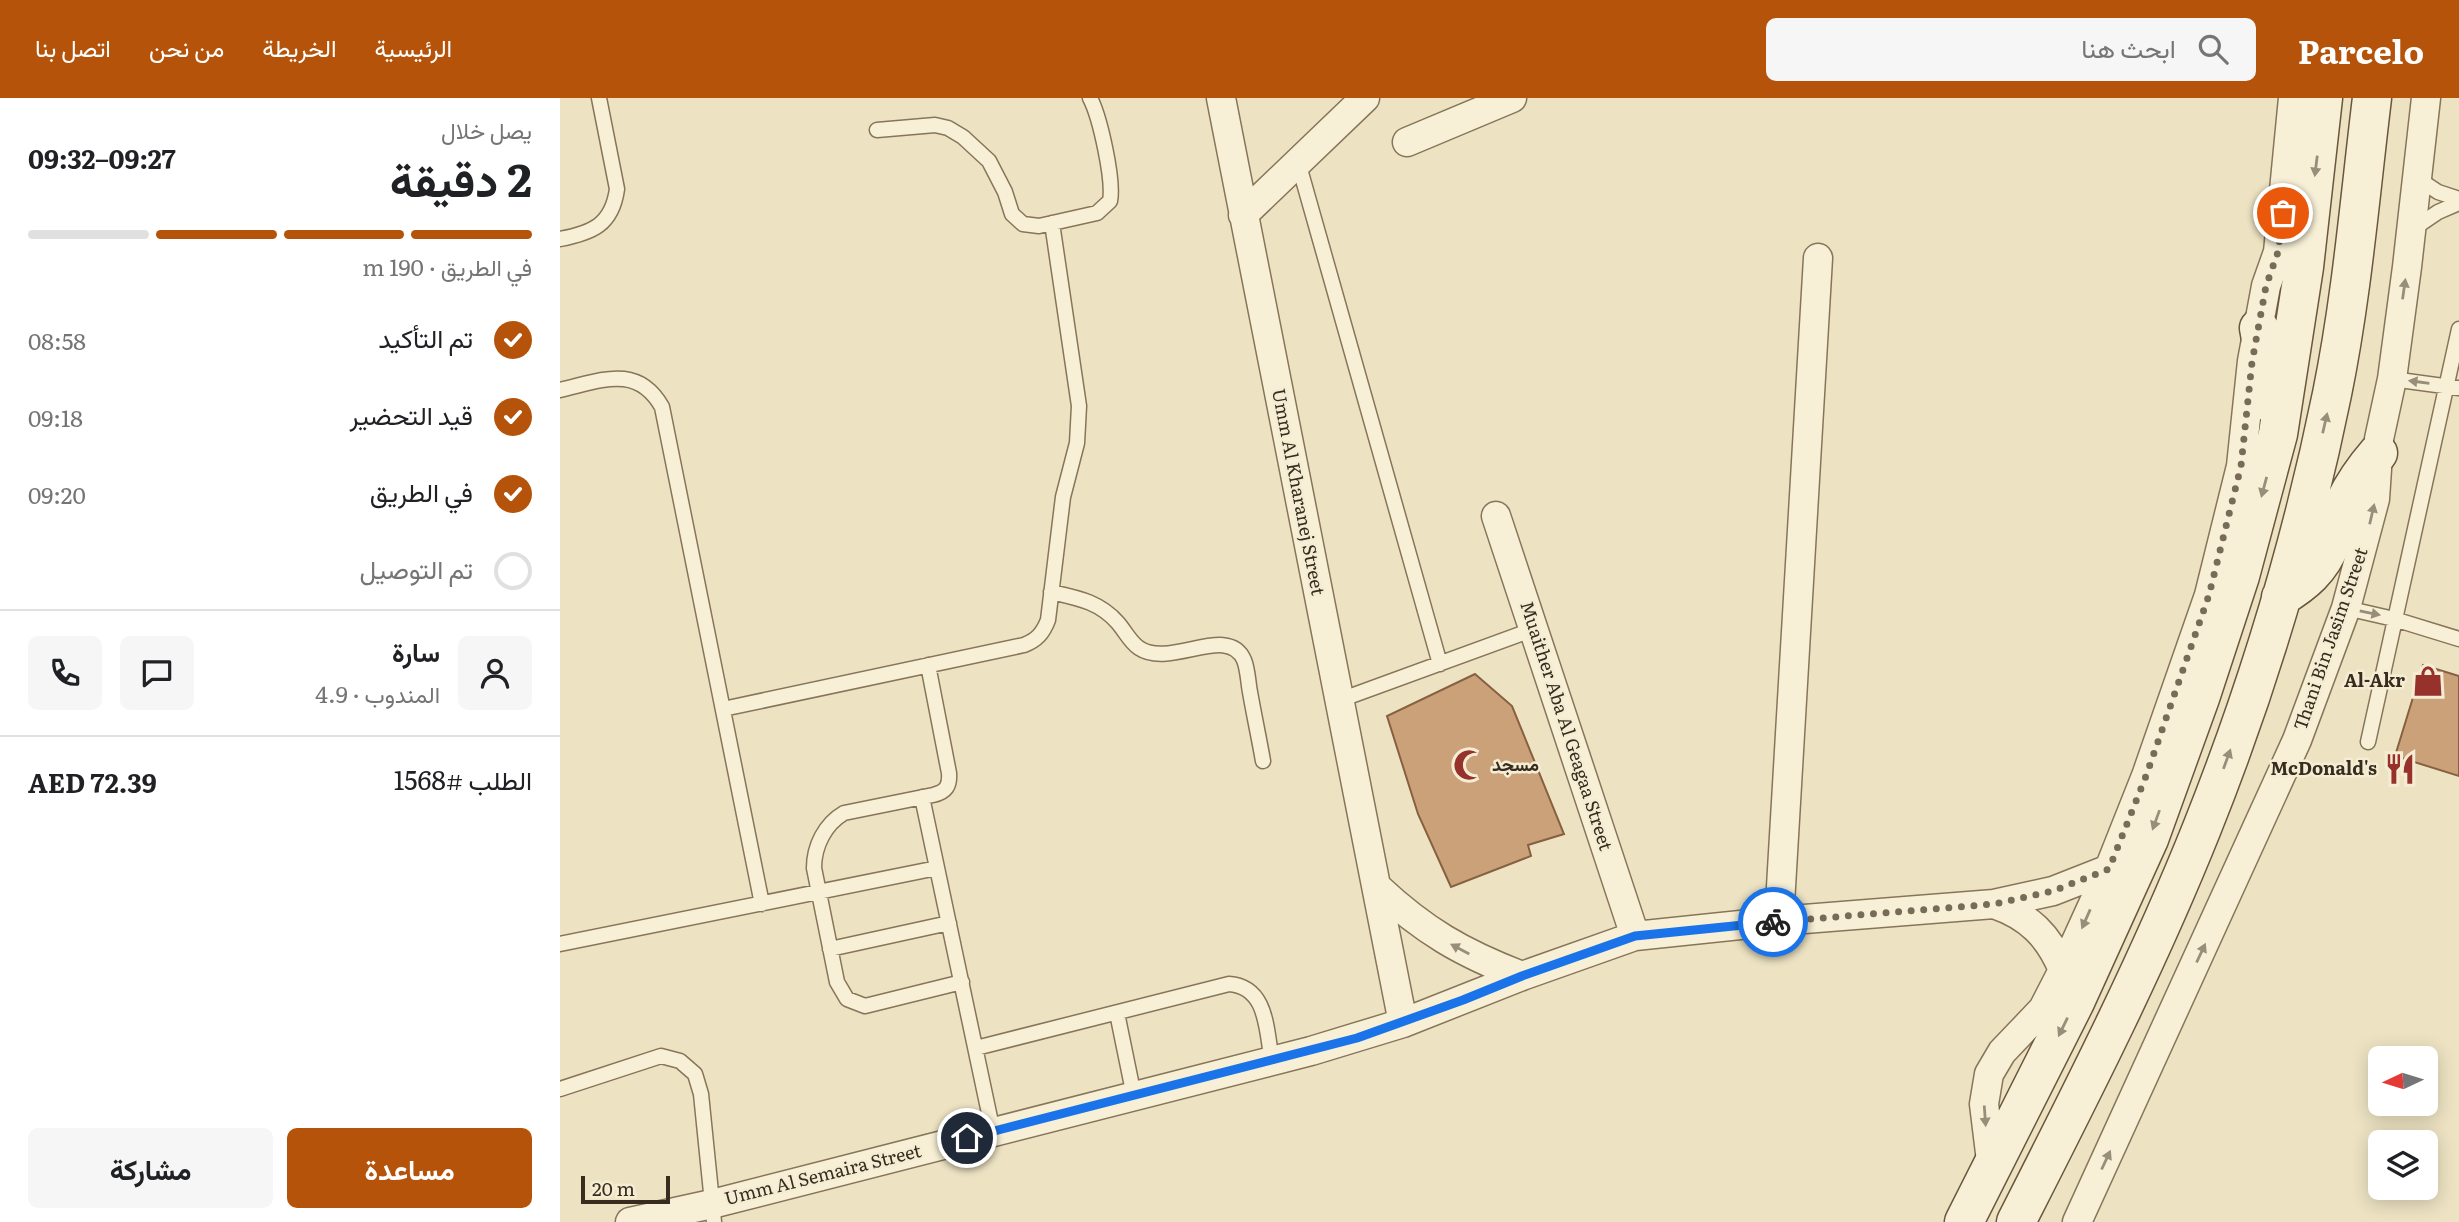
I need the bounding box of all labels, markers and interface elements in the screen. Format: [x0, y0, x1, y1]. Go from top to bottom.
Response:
search box [1766, 18, 2256, 81]
text: Parcelo [2298, 25, 2424, 74]
text: ابحث هنا [2081, 27, 2176, 66]
text: اتصل بنا [35, 29, 111, 64]
text: من نحن [149, 29, 224, 64]
text: الخريطة [262, 29, 337, 64]
text: الرئيسية [375, 29, 452, 64]
icon: search [2194, 30, 2232, 68]
text: يصل خلال [441, 112, 532, 146]
text: 09:27–09:32 [28, 138, 176, 177]
text: 2 دقيقة [390, 143, 532, 211]
one-way arrow [2311, 155, 2322, 177]
pin [2253, 183, 2313, 243]
icon: bag [2264, 194, 2302, 232]
text: في الطريق · 190 m [362, 249, 532, 283]
one-way arrow [2399, 278, 2410, 300]
text: تم التأكيد [378, 317, 473, 356]
icon: check [494, 321, 532, 359]
text: 08:58 [28, 323, 86, 357]
one-way arrow [2408, 377, 2430, 388]
street label: Umm Al Kharanej Street [1266, 386, 1333, 598]
text: قيد التحضير [349, 394, 473, 433]
icon: check [494, 398, 532, 436]
text: 09:18 [28, 400, 83, 434]
one-way arrow [2320, 412, 2331, 434]
text: في الطريق [370, 471, 473, 510]
icon: check [494, 475, 532, 513]
one-way arrow [2258, 476, 2269, 498]
text: 09:20 [28, 477, 86, 511]
one-way arrow [2367, 503, 2378, 525]
street label: Thani Bin Jasim Street [2286, 543, 2374, 734]
text: تم التوصيل [359, 548, 473, 587]
street label: Muaither Aba Al Geagaa Street [1514, 597, 1621, 855]
one-way arrow [2359, 608, 2381, 619]
text: سارة [392, 631, 440, 670]
button: phone [28, 636, 102, 710]
button: chat [120, 636, 194, 710]
button: person [458, 636, 532, 710]
shop icon: Al-Akr [2411, 664, 2445, 698]
place label: Al-Akr [2344, 666, 2405, 693]
text: المندوب · 4.9 [315, 676, 440, 710]
mosque icon: مسجد [1452, 748, 1486, 782]
one-way arrow [2222, 748, 2233, 769]
place label: مسجد [1492, 750, 1539, 777]
restaurant icon: McDonald's [2383, 752, 2417, 786]
place label: McDonald's [2271, 754, 2377, 781]
text: الطلب #1568 [394, 759, 532, 798]
text: AED 72.39 [28, 762, 157, 801]
one-way arrow [2150, 809, 2161, 830]
courier [1738, 887, 1808, 957]
icon: bike [1754, 903, 1792, 941]
one-way arrow [2080, 909, 2092, 929]
one-way arrow [1450, 943, 1469, 955]
one-way arrow [2195, 943, 2206, 963]
one-way arrow [2057, 1017, 2068, 1037]
north arrow [2368, 1046, 2438, 1116]
map controls [2368, 1046, 2438, 1200]
one-way arrow [1980, 1105, 1991, 1127]
pin [937, 1108, 997, 1168]
icon: home [948, 1119, 986, 1157]
button: مشاركة [28, 1128, 273, 1208]
button: مساعدة [287, 1128, 532, 1208]
button: layers [2368, 1130, 2438, 1200]
street label: Umm Al Semaira Street [721, 1136, 925, 1211]
one-way arrow [2100, 1150, 2111, 1170]
scale bar [581, 1173, 670, 1205]
text: 20 m [592, 1174, 635, 1202]

